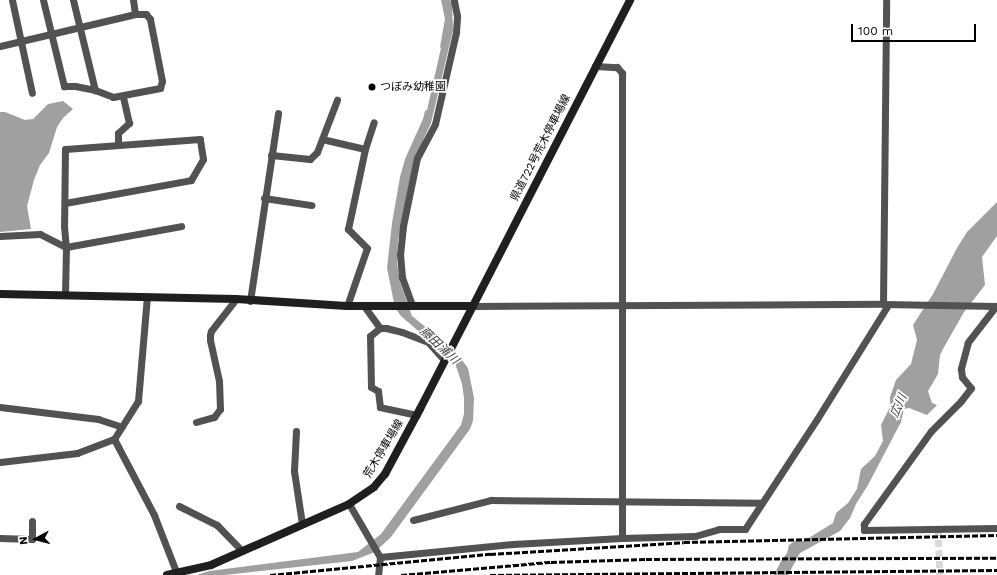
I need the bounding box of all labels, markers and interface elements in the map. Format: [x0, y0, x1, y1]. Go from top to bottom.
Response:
scale bar [853, 16, 978, 42]
text: 100 m [858, 24, 893, 38]
place label: つぼみ幼稚園 [380, 80, 446, 94]
marker: つぼみ幼稚園 [367, 82, 377, 92]
street label: 県道722号荒木停車場線 [508, 92, 574, 204]
water label: 藤田浦川 [417, 324, 461, 368]
water label: 広川 [888, 392, 910, 420]
street label: 荒木停車場線 [361, 417, 407, 481]
north arrow [16, 519, 56, 559]
text: N [17, 536, 31, 545]

